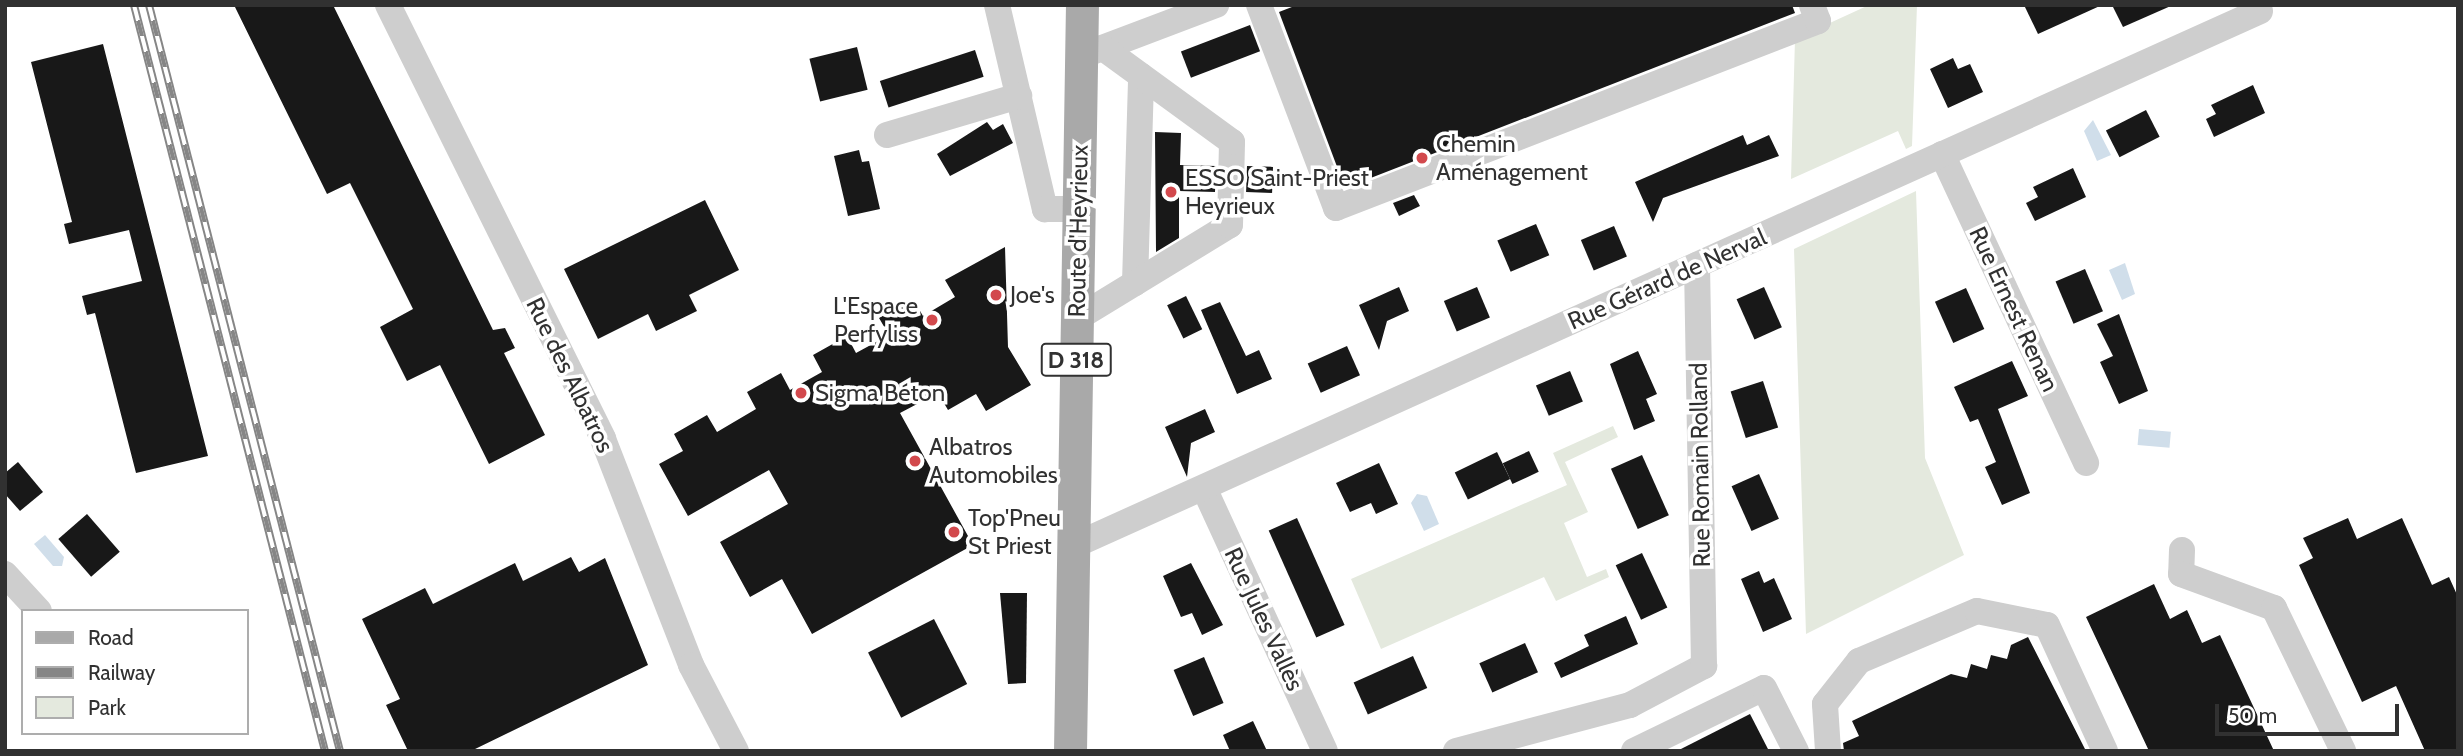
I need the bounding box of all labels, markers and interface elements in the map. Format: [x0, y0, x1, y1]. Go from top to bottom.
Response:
place label: Chemin Aménagement [1436, 130, 1588, 186]
street label: Route d'Heyrieux [1062, 144, 1094, 318]
marker: Chemin Aménagement [1414, 150, 1430, 166]
place label: ESSO Saint-Priest Heyrieux [1185, 164, 1369, 220]
marker: ESSO Saint-Priest Heyrieux [1163, 184, 1179, 200]
street label: Rue Gérard de Nerval [1563, 222, 1771, 336]
street label: Rue Ernest Renan [1963, 222, 2065, 396]
place label: Joe's [1010, 281, 1055, 309]
marker: Joe's [988, 287, 1004, 303]
place label: L'Espace Perfyliss [833, 292, 918, 348]
street label: Rue des Albatros [520, 293, 620, 457]
marker: L'Espace Perfyliss [924, 312, 940, 328]
road number: D 318 [1039, 340, 1113, 380]
street label: Rue Romain Rolland [1684, 362, 1716, 568]
place label: Sigma Béton [815, 379, 945, 407]
marker: Sigma Béton [793, 385, 809, 401]
place label: Albatros Automobiles [929, 433, 1058, 489]
marker: Albatros Automobiles [907, 453, 923, 469]
place label: Top'Pneu St Priest [968, 504, 1061, 560]
marker: Top'Pneu St Priest [946, 524, 962, 540]
street label: Rue Jules Vallès [1218, 543, 1310, 695]
legend [21, 609, 248, 735]
text: Road [88, 625, 134, 650]
text: Railway [88, 660, 155, 685]
scale bar [2218, 690, 2402, 734]
text: Park [88, 695, 126, 720]
text: 50 m [2228, 703, 2277, 728]

